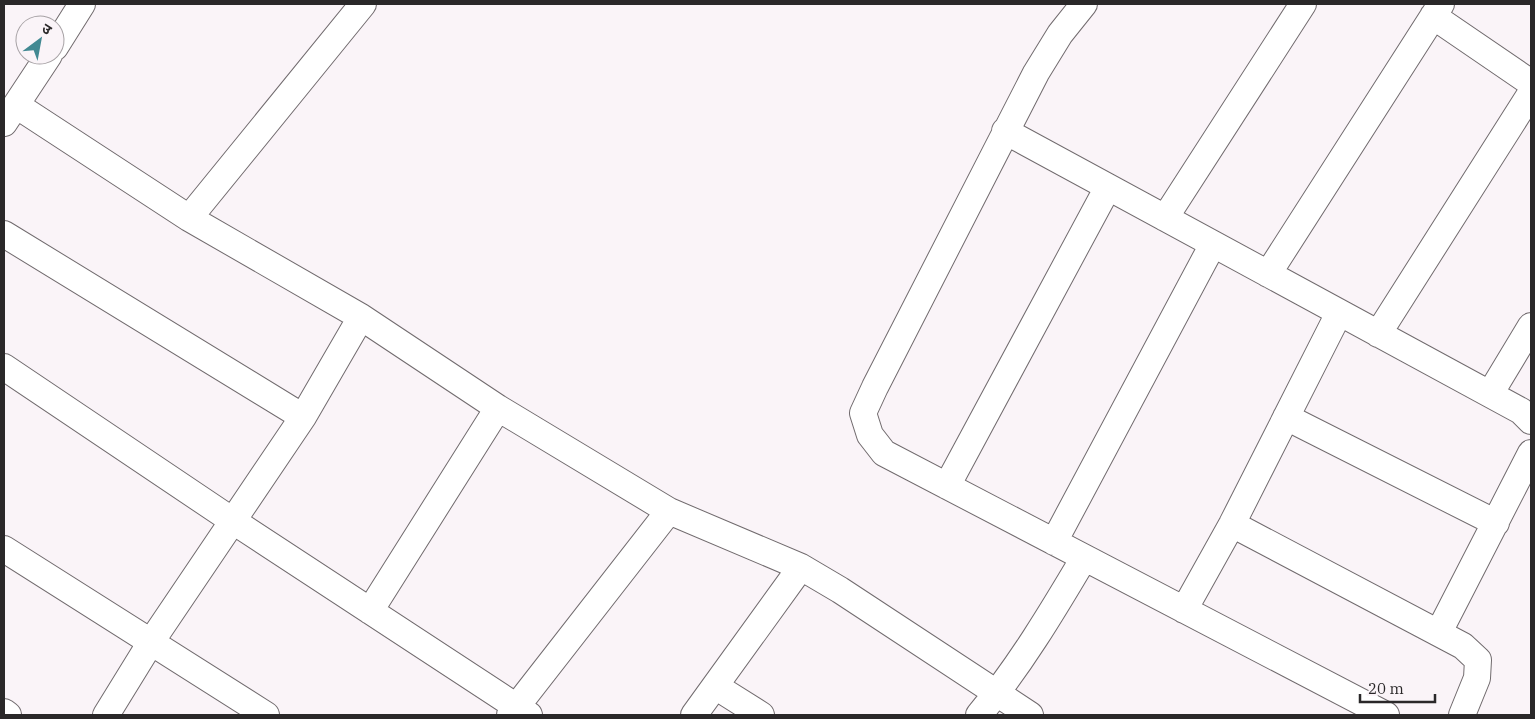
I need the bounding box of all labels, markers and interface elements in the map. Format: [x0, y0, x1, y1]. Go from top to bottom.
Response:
north arrow [15, 15, 65, 65]
text: उ [39, 19, 56, 39]
scale bar [1360, 672, 1435, 704]
text: 20 m [1368, 679, 1404, 698]

